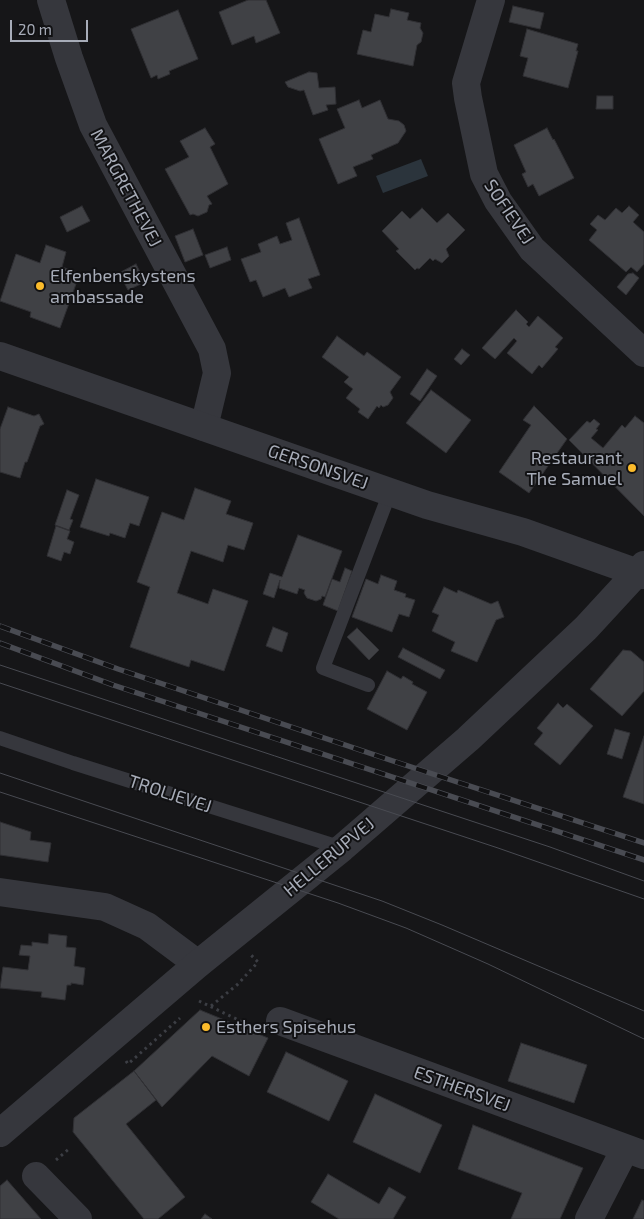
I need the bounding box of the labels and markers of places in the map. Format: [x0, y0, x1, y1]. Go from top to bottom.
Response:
place label: Elfenbenskystens ambassade [50, 265, 196, 308]
marker: Elfenbenskystens ambassade [34, 280, 46, 292]
place label: Restaurant The Samuel [526, 447, 622, 489]
marker: Restaurant The Samuel [626, 462, 638, 474]
place label: Esthers Spisehus [216, 1016, 356, 1038]
marker: Esthers Spisehus [200, 1021, 212, 1033]

